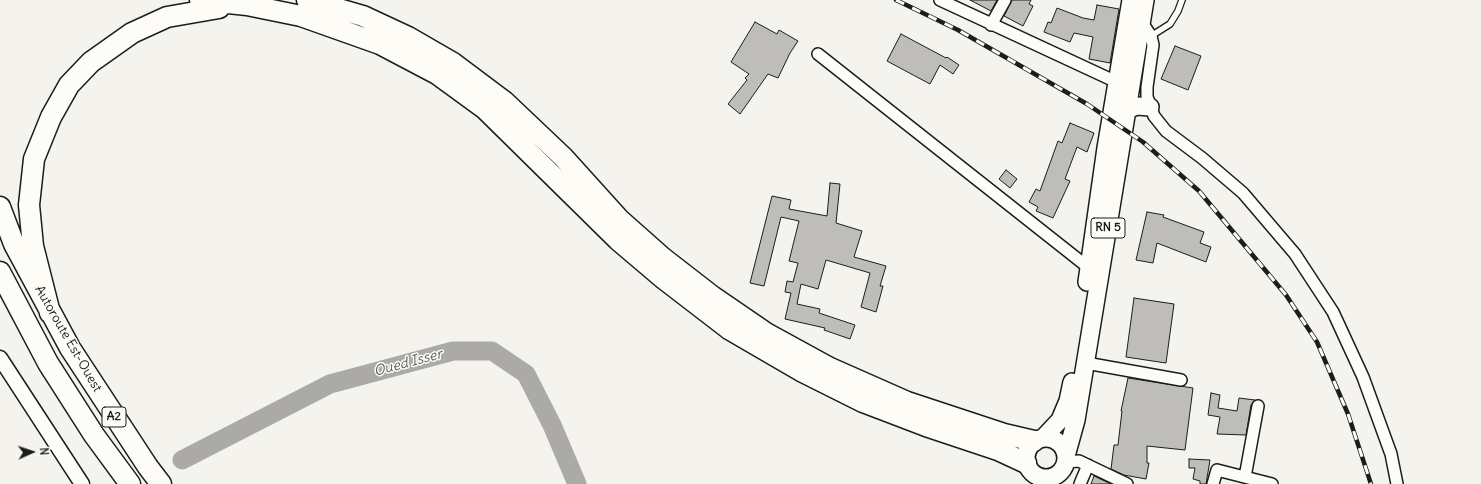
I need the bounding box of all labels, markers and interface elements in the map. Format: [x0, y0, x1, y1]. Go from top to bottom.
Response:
road number: RN 5 [1091, 218, 1125, 238]
street label: Autoroute Est-Ouest [31, 283, 105, 395]
water label: Oued Isser [372, 346, 444, 380]
road number: A2 [102, 407, 126, 427]
north arrow [12, 432, 52, 472]
text: N [37, 447, 51, 456]

